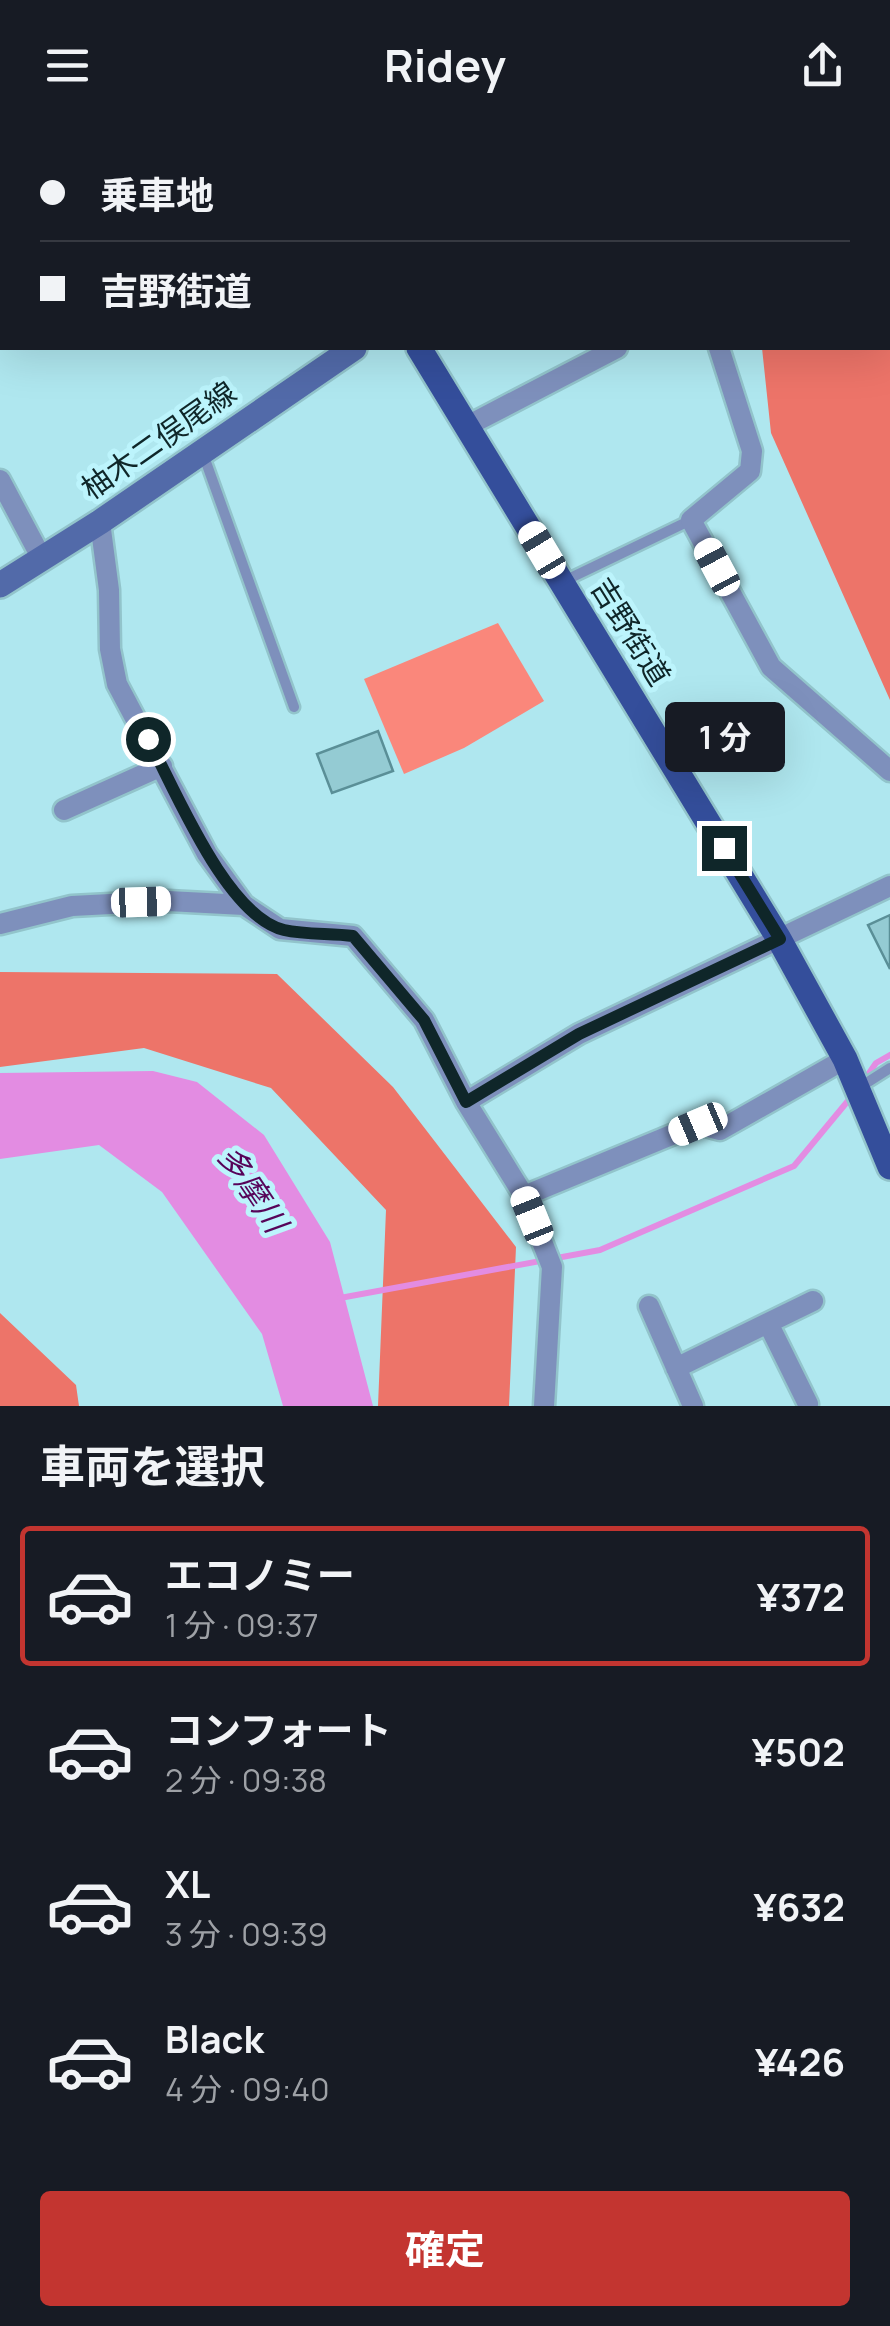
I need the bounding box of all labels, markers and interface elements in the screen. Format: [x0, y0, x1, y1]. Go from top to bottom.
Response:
text: Ridey [384, 34, 506, 96]
icon: menu [40, 38, 95, 93]
icon: share [795, 38, 850, 93]
text: 乗車地 [100, 168, 214, 220]
text: 吉野街道 [100, 264, 252, 316]
street label: 柚木二俣尾線 [73, 371, 244, 508]
car [514, 517, 570, 583]
car [690, 533, 744, 601]
street label: 吉野街道 [582, 569, 680, 693]
callout: 1 分 [664, 703, 784, 773]
text: 1 分 [699, 715, 751, 759]
route start [126, 717, 171, 762]
route end [702, 826, 747, 871]
car [110, 886, 172, 918]
car [665, 1098, 731, 1150]
water label: 多摩川 [208, 1136, 300, 1243]
car [507, 1183, 557, 1249]
text: 車両を選択 [40, 1435, 265, 1497]
text: エコノミー [165, 1548, 355, 1600]
icon: car [45, 1551, 135, 1641]
text: ¥372 [757, 1570, 845, 1622]
text: 1 分 · 09:37 [165, 1603, 319, 1647]
text: コンフォート [165, 1703, 392, 1755]
icon: car [45, 1706, 135, 1796]
text: ¥502 [752, 1725, 845, 1777]
text: 2 分 · 09:38 [165, 1758, 327, 1802]
text: XL [165, 1857, 210, 1909]
icon: car [45, 1861, 135, 1951]
text: ¥632 [753, 1880, 845, 1932]
text: 3 分 · 09:39 [165, 1912, 328, 1956]
text: Black [165, 2012, 264, 2064]
icon: car [45, 2016, 135, 2106]
text: ¥426 [755, 2035, 845, 2087]
text: 4 分 · 09:40 [165, 2067, 330, 2111]
button: 確定 [40, 2191, 850, 2306]

